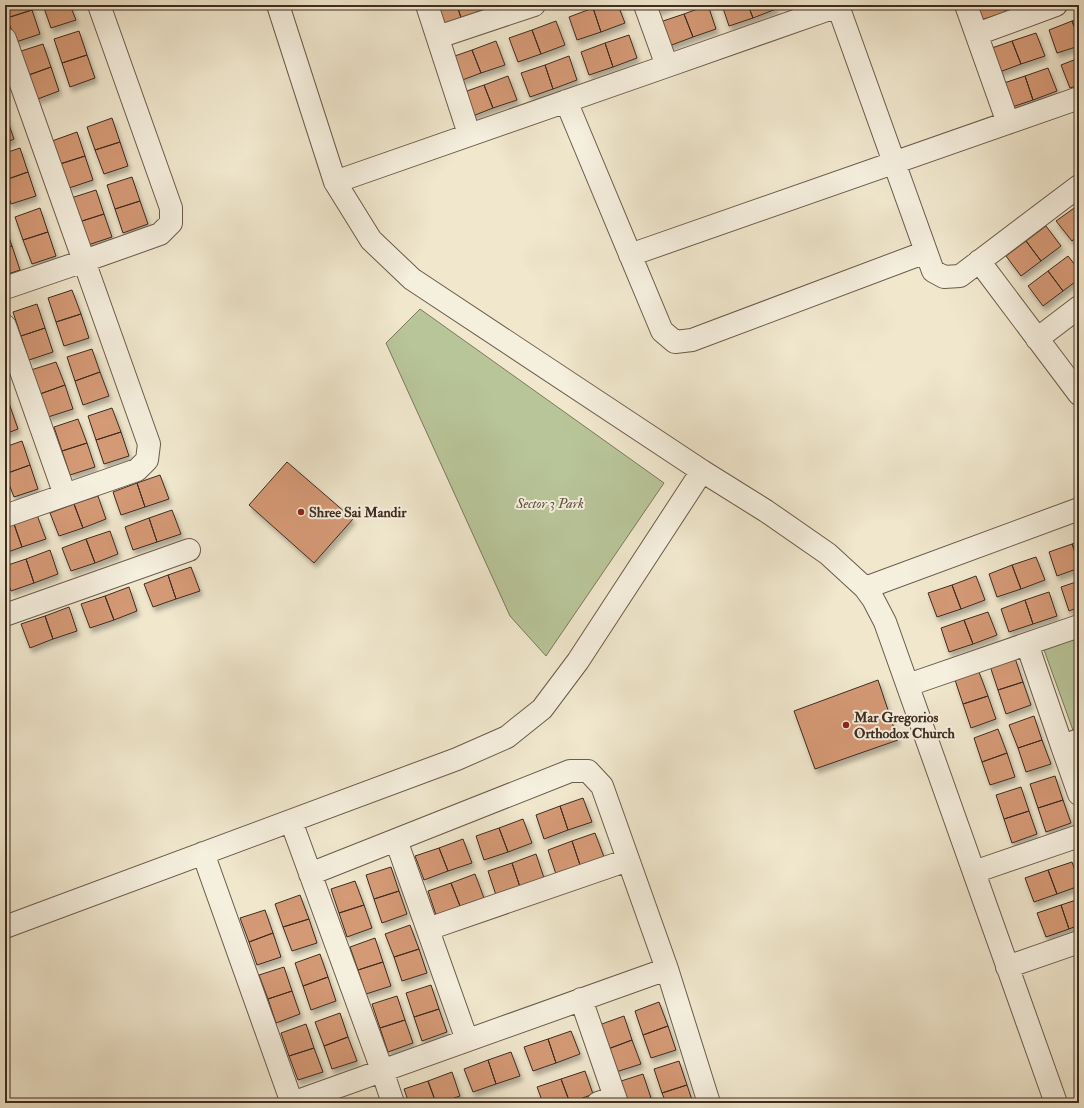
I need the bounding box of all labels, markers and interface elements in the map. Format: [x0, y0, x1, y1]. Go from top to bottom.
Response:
park label: Sector 3 Park [515, 495, 584, 512]
place label: Shree Sai Mandir [309, 504, 407, 521]
marker: Shree Sai Mandir [296, 507, 306, 517]
place label: Mar Gregorios Orthodox Church [853, 709, 955, 742]
marker: Mar Gregorios Orthodox Church [841, 720, 851, 730]

